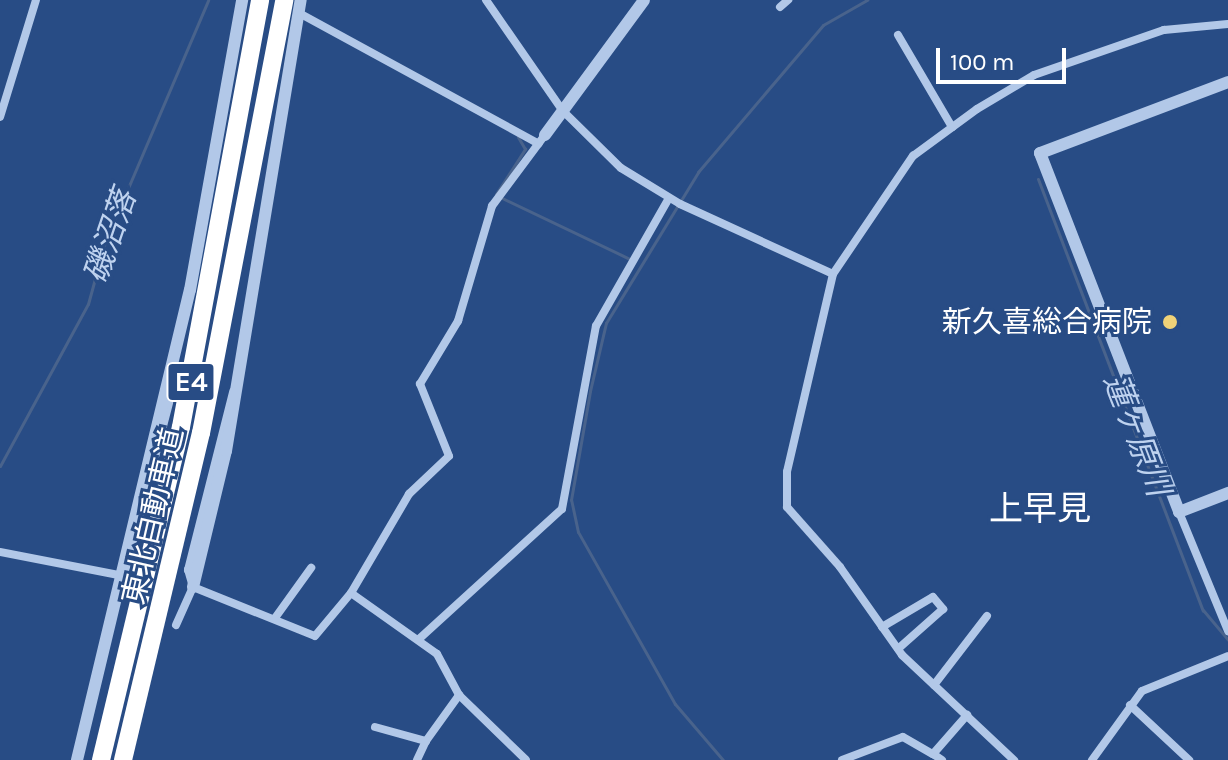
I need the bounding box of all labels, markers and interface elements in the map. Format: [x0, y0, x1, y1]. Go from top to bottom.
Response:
scale bar [940, 32, 1070, 82]
text: 100 m [950, 48, 1015, 76]
water label: 磯沼落 [77, 185, 145, 289]
place label: 新久喜総合病院 [942, 304, 1152, 340]
marker: 新久喜総合病院 [1159, 311, 1181, 333]
road number: E4 [165, 358, 217, 406]
water label: 蓮ヶ原川 [1095, 368, 1177, 502]
street label: 東北自動車道 [115, 424, 191, 608]
district label: 上早見 [989, 490, 1091, 530]

